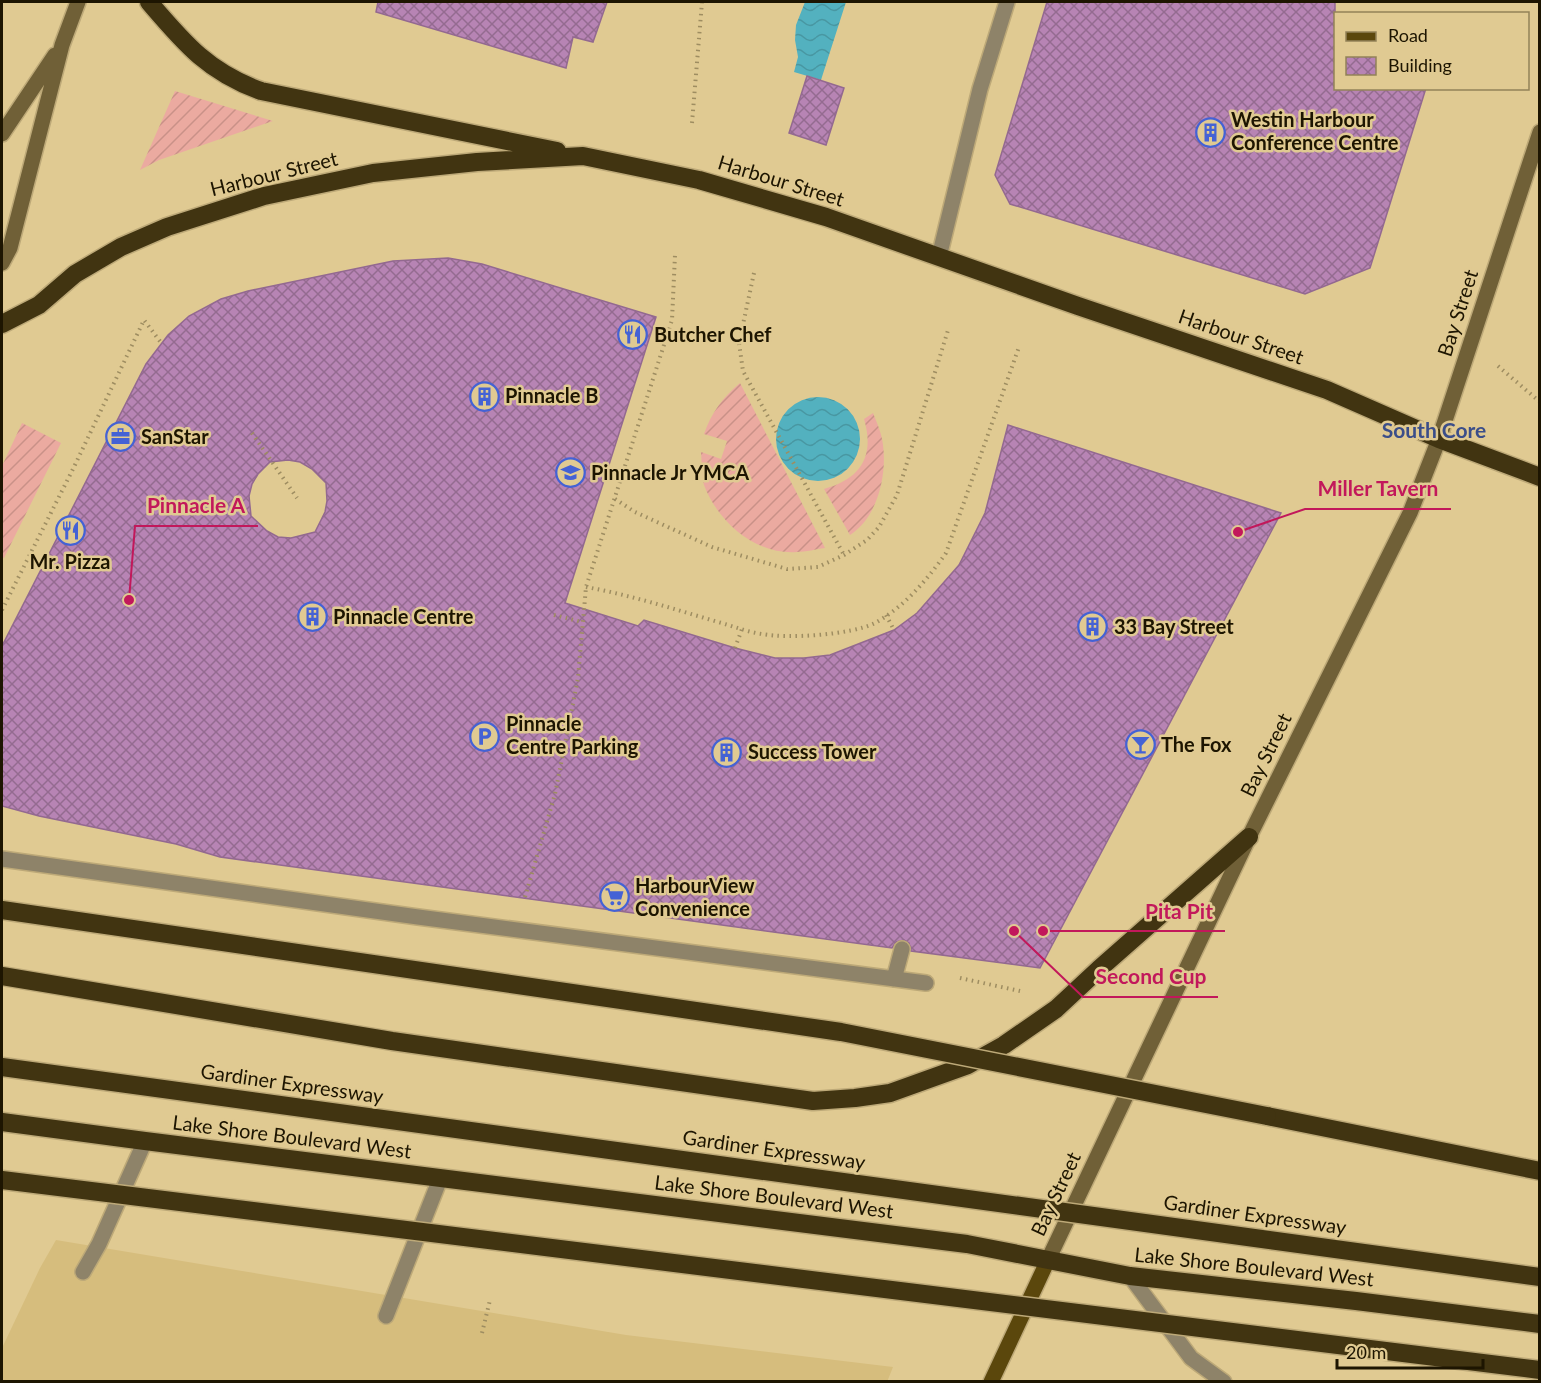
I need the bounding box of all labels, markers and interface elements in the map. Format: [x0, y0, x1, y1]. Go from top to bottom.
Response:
legend [1334, 12, 1529, 90]
text: Road [1388, 24, 1428, 46]
text: Building [1388, 54, 1452, 76]
place label: Westin Harbour Conference Centre [1231, 107, 1399, 154]
building icon: Westin Harbour Conference Centre [1194, 116, 1226, 148]
street label: Harbour Street [208, 146, 340, 200]
street label: Harbour Street [715, 149, 847, 211]
street label: Bay Street [1432, 266, 1482, 359]
street label: Harbour Street [1176, 303, 1307, 369]
restaurant icon: Butcher Chef [617, 319, 649, 351]
place label: Butcher Chef [654, 322, 772, 346]
building icon: Pinnacle B [468, 380, 500, 412]
place label: Pinnacle B [505, 383, 598, 407]
district label: South Core [1382, 417, 1486, 442]
office icon: SanStar [104, 421, 136, 453]
place label: SanStar [141, 424, 209, 448]
school or university icon: Pinnacle Jr YMCA [554, 457, 586, 489]
place label: Pinnacle Jr YMCA [591, 460, 749, 484]
callout: Miller Tavern [1305, 470, 1451, 509]
text: Miller Tavern [1318, 475, 1438, 500]
callout: Pinnacle A [135, 487, 258, 526]
text: Pinnacle A [147, 492, 246, 517]
restaurant icon: Mr. Pizza [54, 515, 86, 547]
place label: Mr. Pizza [30, 549, 111, 573]
building icon: Pinnacle Centre [296, 601, 328, 633]
place label: Pinnacle Centre [333, 604, 474, 628]
building icon: 33 Bay Street [1077, 611, 1109, 643]
place label: 33 Bay Street [1114, 614, 1234, 638]
street label: Bay Street [1235, 709, 1296, 800]
place label: Pinnacle Centre Parking [506, 711, 639, 758]
parking icon: Pinnacle Centre Parking [469, 720, 501, 752]
bar icon: The Fox [1124, 729, 1156, 761]
place label: The Fox [1161, 732, 1232, 756]
building icon: Success Tower [711, 736, 743, 768]
place label: Success Tower [748, 739, 877, 763]
place label: HarbourView Convenience [635, 873, 754, 920]
supermarket icon: HarbourView Convenience [598, 881, 630, 913]
callout: Pita Pit [1133, 892, 1225, 931]
text: Pita Pit [1145, 898, 1213, 923]
callout: Second Cup [1083, 958, 1218, 997]
text: Second Cup [1095, 963, 1207, 988]
street label: Gardiner Expressway [199, 1058, 386, 1108]
street label: Lake Shore Boulevard West [171, 1109, 413, 1163]
street label: Gardiner Expressway [681, 1124, 868, 1174]
street label: Bay Street [1025, 1148, 1085, 1239]
street label: Lake Shore Boulevard West [653, 1169, 895, 1223]
street label: Gardiner Expressway [1162, 1189, 1349, 1239]
street label: Lake Shore Boulevard West [1133, 1242, 1375, 1291]
scale bar [1337, 1332, 1482, 1370]
text: 20 m [1346, 1341, 1386, 1363]

